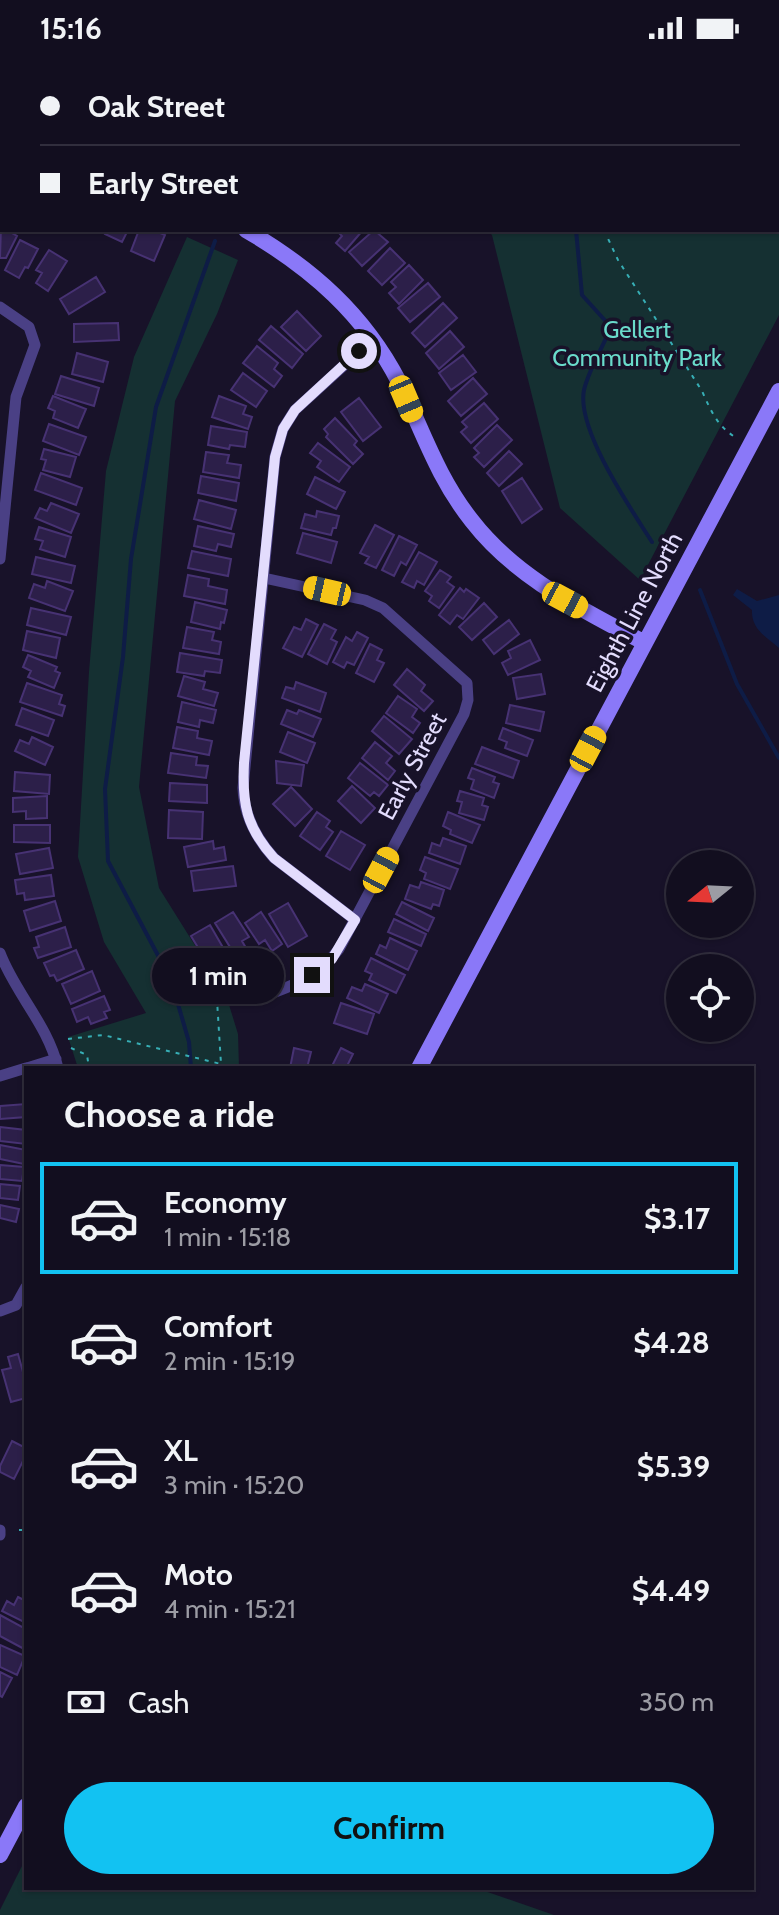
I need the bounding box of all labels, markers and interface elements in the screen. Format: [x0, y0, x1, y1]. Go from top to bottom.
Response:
text: 15:16 [40, 10, 102, 47]
text: Oak Street [88, 88, 225, 125]
text: Early Street [88, 165, 239, 202]
park label: Gellert Community Park [552, 315, 722, 372]
route start [341, 333, 377, 369]
car [386, 372, 426, 426]
street label: Eighth Line North [580, 527, 688, 697]
car [301, 574, 353, 608]
car [538, 578, 592, 622]
street label: Early Street [372, 707, 452, 825]
car [566, 722, 610, 776]
car [359, 843, 403, 897]
north arrow [666, 850, 754, 938]
map controls [666, 850, 754, 1042]
callout: 1 min [152, 947, 284, 1003]
button: locate [666, 954, 754, 1042]
route end [294, 957, 330, 993]
text: 1 min [189, 960, 247, 992]
text: Choose a ride [64, 1092, 274, 1136]
icon: car [68, 1182, 140, 1254]
text: Economy [164, 1184, 287, 1221]
text: $3.17 [644, 1200, 710, 1237]
text: 1 min · 15:18 [164, 1221, 291, 1253]
icon: car [68, 1306, 140, 1378]
text: Comfort [164, 1308, 272, 1345]
text: $4.28 [633, 1324, 710, 1361]
text: 2 min · 15:19 [164, 1345, 295, 1377]
icon: car [68, 1430, 140, 1502]
text: XL [164, 1432, 198, 1469]
text: $5.39 [637, 1448, 710, 1485]
text: 3 min · 15:20 [164, 1469, 304, 1501]
icon: car [68, 1554, 140, 1626]
text: Moto [164, 1556, 233, 1593]
text: $4.49 [632, 1572, 710, 1609]
text: 4 min · 15:21 [164, 1593, 296, 1625]
icon: cash [64, 1680, 108, 1724]
text: Cash [128, 1684, 190, 1721]
text: 350 m [639, 1686, 714, 1718]
button: Confirm [64, 1782, 714, 1874]

